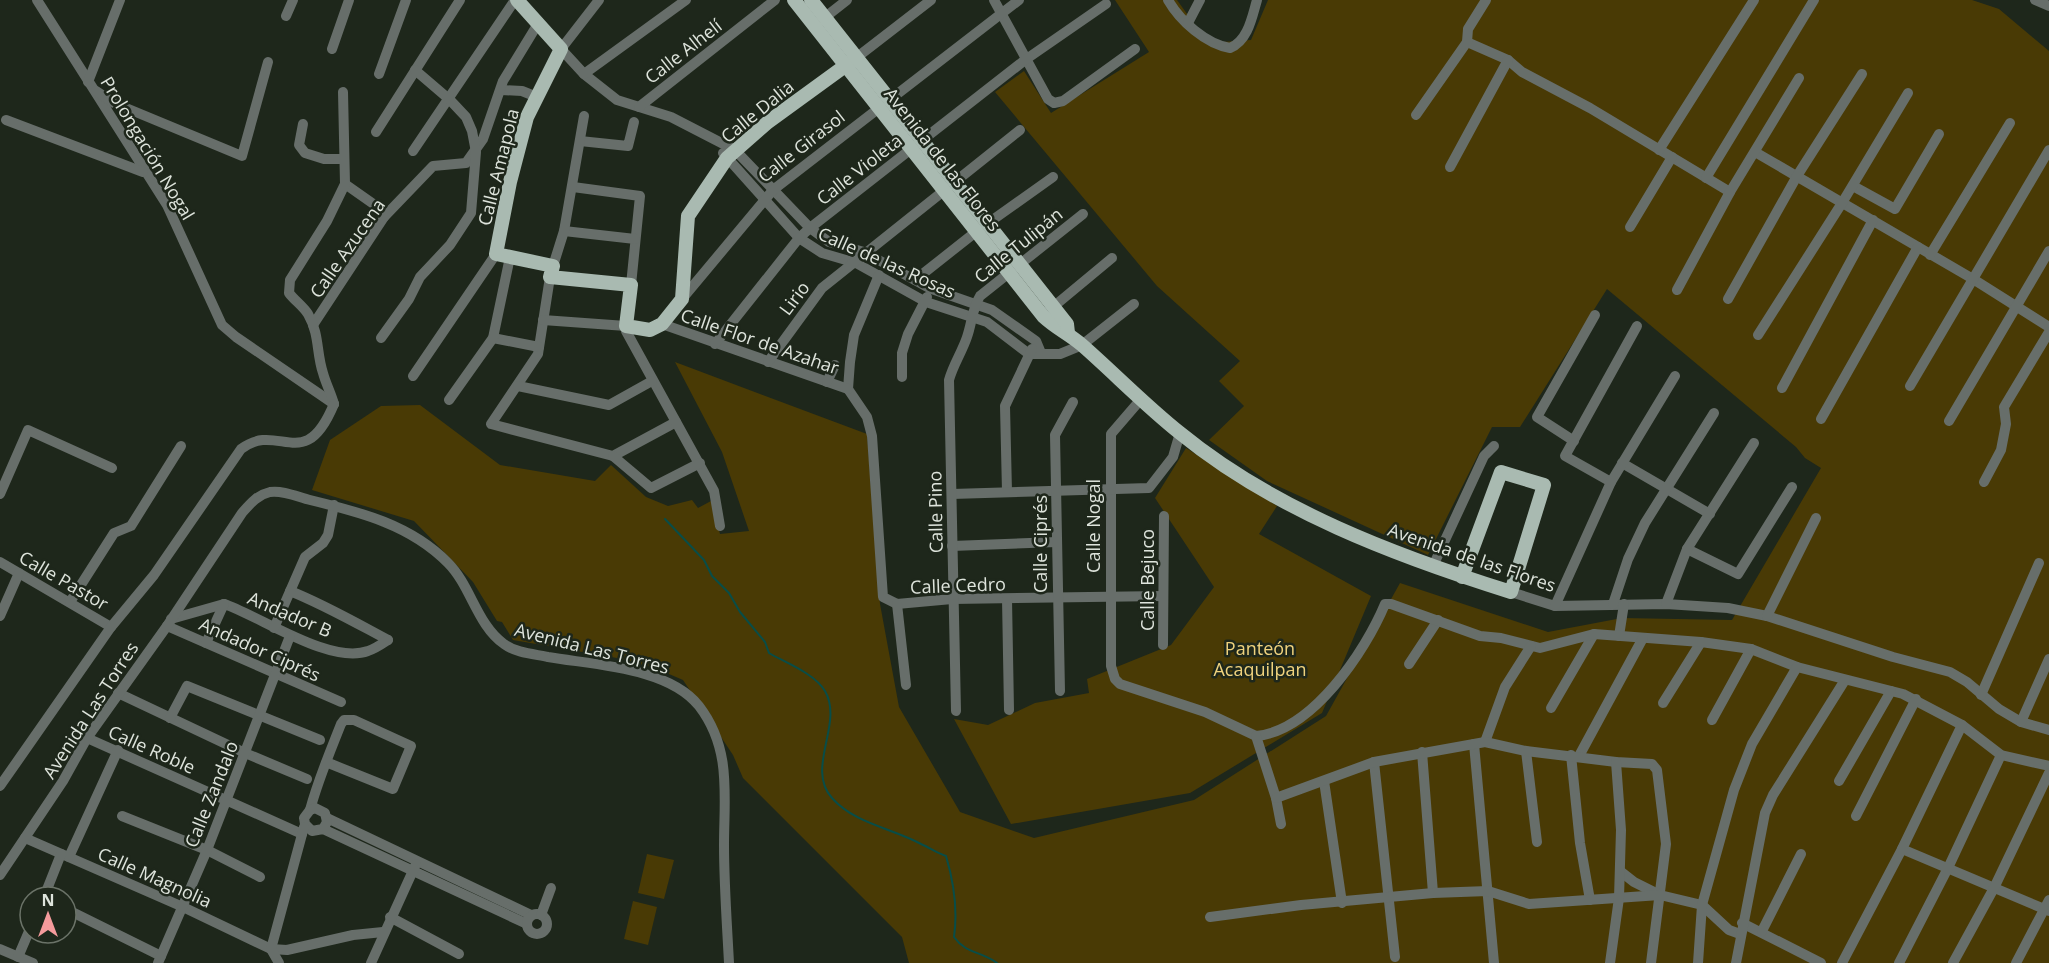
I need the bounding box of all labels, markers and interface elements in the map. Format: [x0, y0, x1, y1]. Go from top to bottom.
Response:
street label: Calle Alhelí [640, 13, 727, 89]
street label: Prolongación Nogal [96, 72, 200, 224]
street label: Calle Dalia [715, 74, 799, 148]
street label: Avenida de las Flores [879, 82, 1007, 236]
street label: Calle Girasol [753, 104, 849, 188]
street label: Calle Amapola [472, 106, 524, 228]
street label: Calle Violeta [811, 128, 907, 210]
street label: Calle Azucena [304, 194, 390, 302]
street label: Calle Tulipán [969, 202, 1067, 288]
street label: Calle de las Rosas [815, 221, 959, 303]
street label: Lirio [773, 276, 815, 320]
street label: Calle Flor de Azahar [678, 303, 843, 380]
street label: Calle Pino [922, 471, 948, 553]
street label: Calle Nogal [1081, 479, 1105, 573]
street label: Calle Ciprés [1028, 495, 1052, 593]
street label: Avenida de las Flores [1385, 517, 1559, 597]
street label: Calle Bejuco [1135, 529, 1159, 631]
street label: Calle Pastor [15, 545, 114, 616]
street label: Calle Cedro [910, 571, 1006, 599]
street label: Andador B [244, 586, 336, 642]
street label: Andador Ciprés [196, 612, 324, 686]
street label: Avenida Las Torres [512, 617, 672, 679]
park label: Panteón Acaquilpan [1213, 636, 1307, 681]
street label: Avenida Las Torres [37, 637, 143, 783]
street label: Calle Roble [105, 719, 199, 779]
street label: Calle Zandalo [179, 737, 243, 851]
street label: Calle Magnolia [94, 841, 216, 913]
north arrow [18, 885, 78, 945]
text: N [41, 889, 55, 911]

